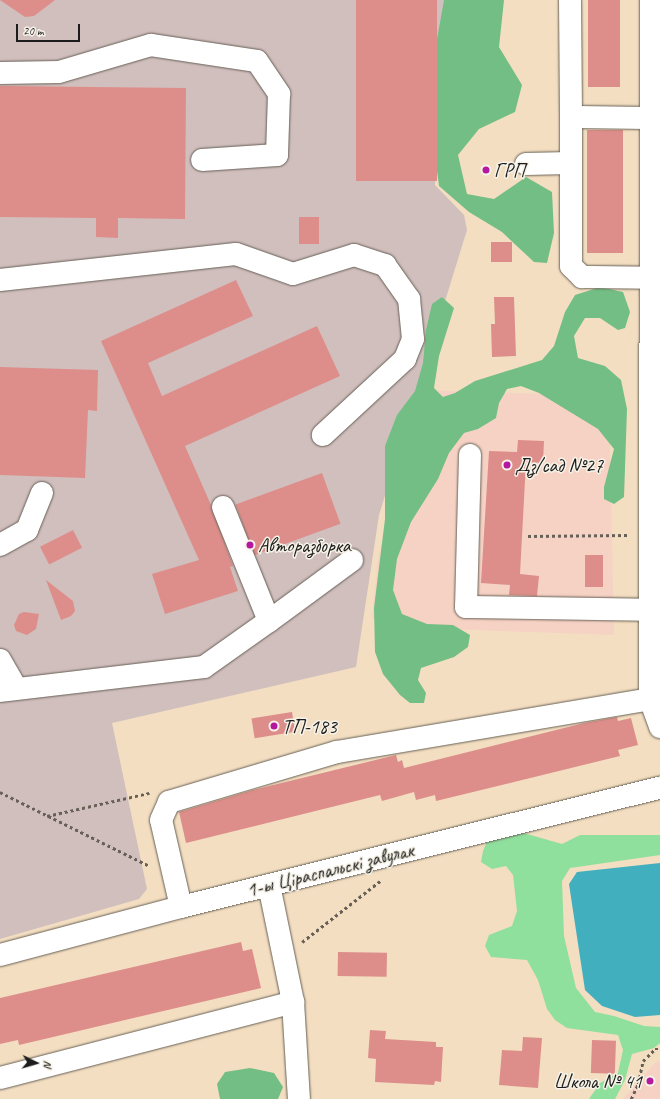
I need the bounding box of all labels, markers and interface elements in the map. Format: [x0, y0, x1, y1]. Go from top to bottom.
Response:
scale bar [18, 16, 82, 42]
text: 20 m [23, 23, 43, 39]
place label: ГРП [494, 158, 525, 182]
marker: ГРП [481, 165, 491, 175]
place label: Дз/сад №27 [515, 453, 603, 477]
marker: Дз/сад №27 [502, 460, 512, 470]
place label: Авторазборка [258, 533, 351, 557]
marker: Авторазборка [245, 540, 255, 550]
place label: ТП-183 [282, 714, 337, 738]
marker: ТП-183 [269, 721, 279, 731]
street label: 1-ы Ціраспальскі завулак [244, 838, 416, 902]
north arrow [16, 1043, 56, 1083]
text: N [41, 1060, 55, 1068]
place label: Школа № 41 [554, 1069, 642, 1093]
marker: Школа № 41 [645, 1076, 655, 1086]

